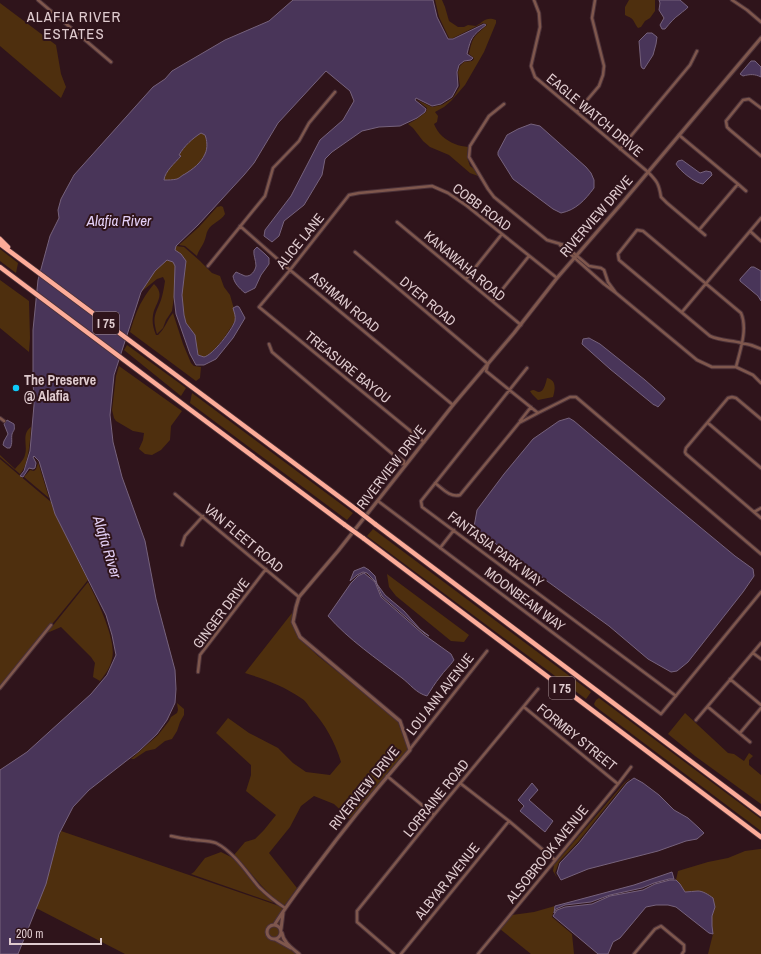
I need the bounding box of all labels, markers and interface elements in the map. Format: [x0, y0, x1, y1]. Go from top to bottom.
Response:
district label: ALAFIA RIVER ESTATES [26, 6, 121, 44]
street label: EAGLE WATCH DRIVE [543, 69, 647, 161]
street label: RIVERVIEW DRIVE [556, 171, 636, 261]
street label: COBB ROAD [449, 179, 515, 235]
water label: Alafia River [86, 210, 152, 231]
street label: ALICE LANE [271, 210, 328, 273]
street label: KANAWAHA ROAD [421, 227, 509, 305]
street label: ASHMAN ROAD [306, 267, 384, 336]
street label: DYER ROAD [396, 272, 460, 330]
road number: I 75 [93, 312, 119, 334]
street label: TREASURE BAYOU [302, 327, 394, 407]
place label: The Preserve @ Alafia [24, 371, 96, 405]
marker: The Preserve @ Alafia [11, 383, 21, 393]
street label: RIVERVIEW DRIVE [352, 421, 430, 513]
street label: VAN FLEET ROAD [201, 500, 287, 576]
street label: FANTASIA PARK WAY [444, 507, 548, 591]
water label: Alafia River [88, 512, 127, 582]
street label: MOONBEAM WAY [481, 563, 569, 635]
street label: GINGER DRIVE [189, 574, 253, 652]
street label: LOU ANN AVENUE [402, 649, 478, 739]
road number: I 75 [549, 677, 575, 699]
street label: FORMBY STREET [533, 699, 621, 775]
street label: RIVERVIEW DRIVE [325, 743, 403, 833]
street label: LORRAINE ROAD [399, 755, 473, 841]
street label: ALSOBROOK AVENUE [501, 801, 592, 907]
street label: ALBYAR AVENUE [410, 839, 483, 924]
scale bar [10, 920, 101, 946]
text: 200 m [16, 926, 43, 942]

